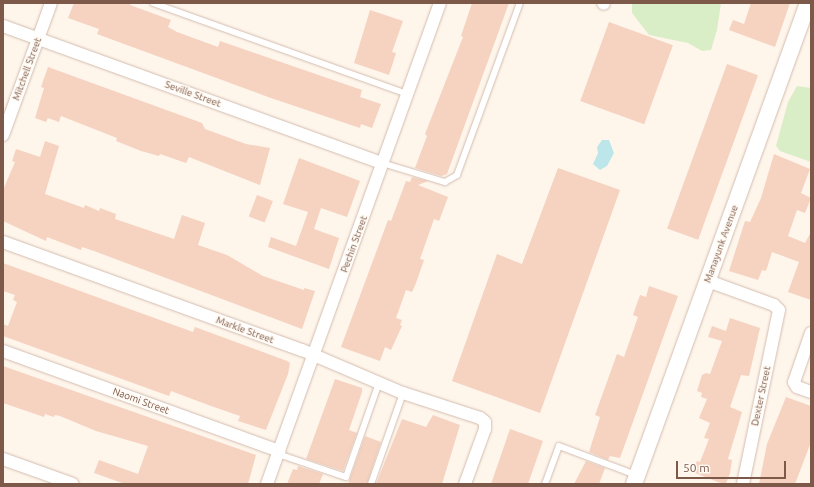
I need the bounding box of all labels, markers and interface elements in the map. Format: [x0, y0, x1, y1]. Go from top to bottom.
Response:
street label: Mitchell Street [10, 36, 44, 102]
street label: Seville Street [163, 78, 223, 110]
street label: Manayunk Avenue [701, 203, 741, 285]
street label: Pechin Street [338, 214, 370, 274]
street label: Markle Street [214, 314, 276, 346]
street label: Dexter Street [749, 365, 773, 427]
street label: Naomi Street [111, 385, 171, 417]
scale bar [678, 453, 788, 479]
text: 50 m [683, 461, 710, 474]

